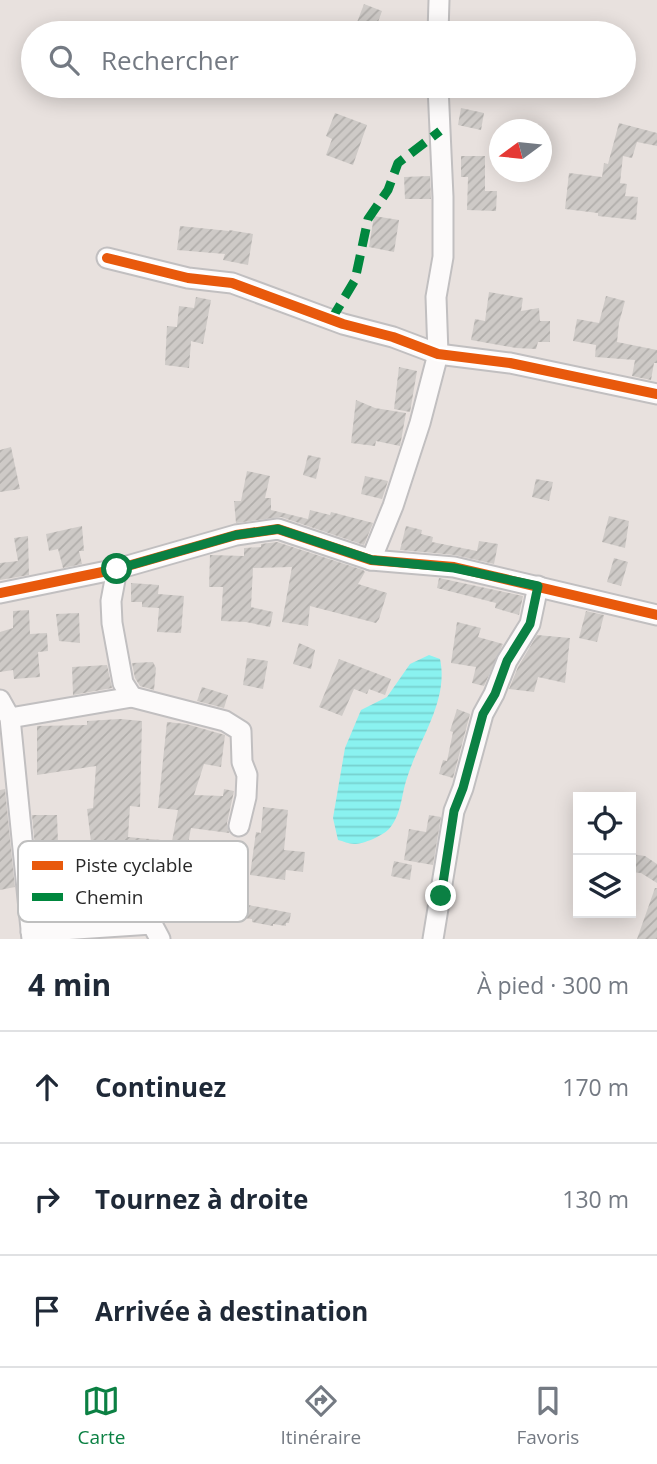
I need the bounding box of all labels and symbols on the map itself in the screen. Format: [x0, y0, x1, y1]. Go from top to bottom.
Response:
north arrow [489, 119, 552, 182]
route start [101, 553, 132, 584]
legend [18, 841, 248, 922]
text: Piste cyclable [75, 852, 193, 878]
route end [425, 880, 456, 911]
text: Chemin [75, 884, 143, 910]

